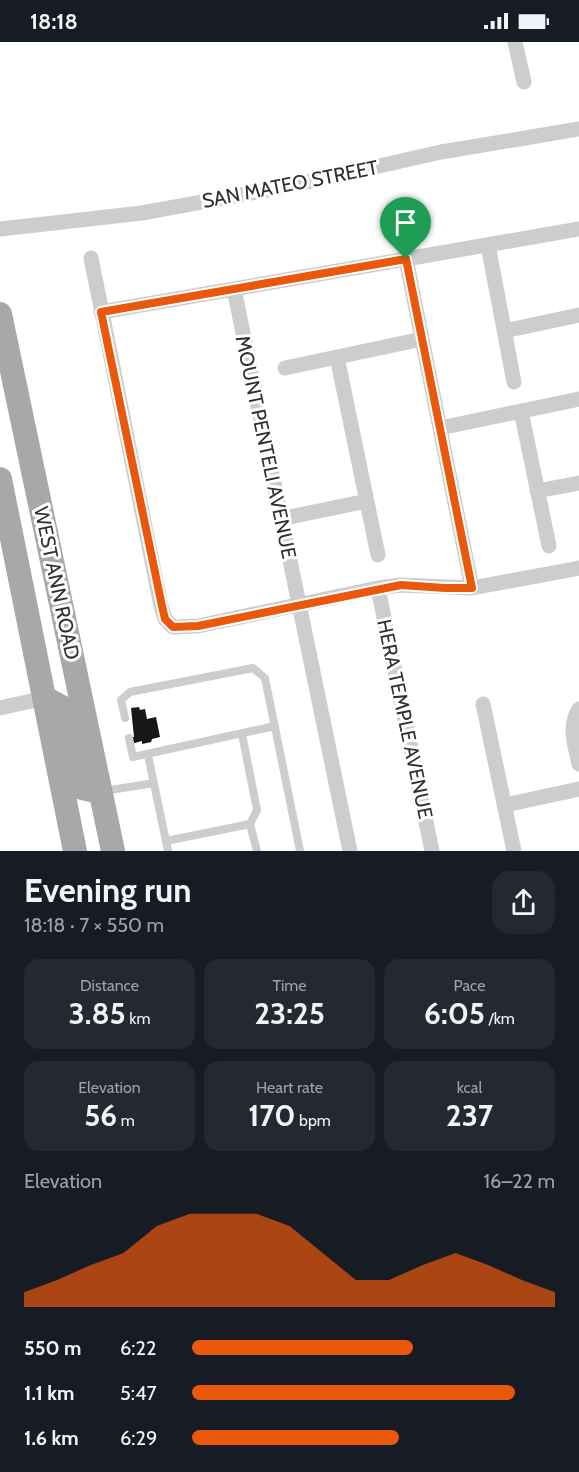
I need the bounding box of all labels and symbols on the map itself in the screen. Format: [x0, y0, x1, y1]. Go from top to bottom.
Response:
street label: SAN MATEO STREET [200, 155, 380, 213]
pin [380, 197, 431, 259]
street label: MOUNT PENTELI AVENUE [231, 333, 301, 561]
street label: WEST ANN ROAD [29, 504, 85, 662]
street label: HERA TEMPLE AVENUE [372, 617, 438, 821]

